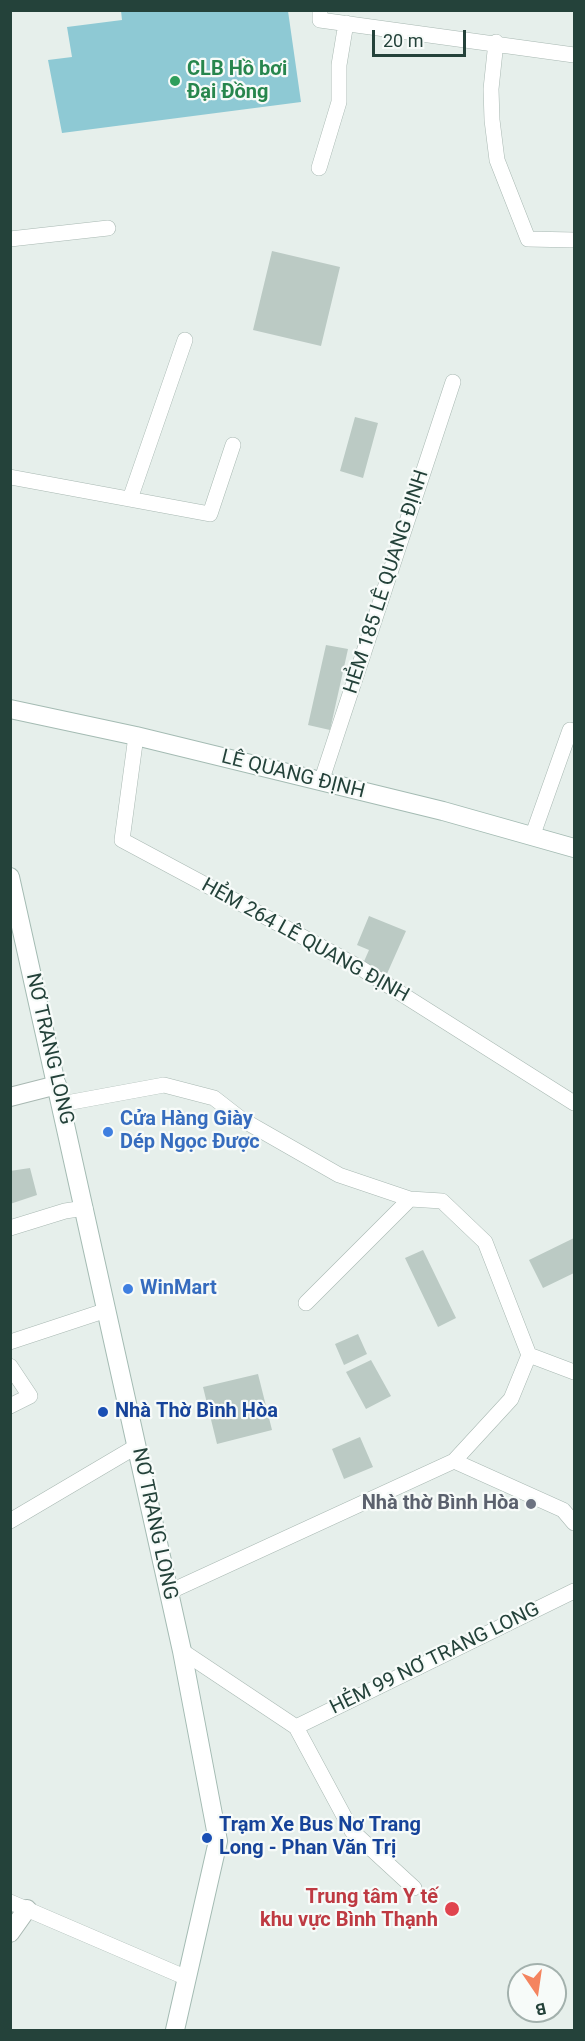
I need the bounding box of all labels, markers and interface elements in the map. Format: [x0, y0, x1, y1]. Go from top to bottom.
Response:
scale bar [375, 18, 470, 56]
text: 20 m [383, 30, 423, 51]
place label: CLB Hồ bơi Đại Đồng [187, 58, 287, 105]
marker: CLB Hồ bơi Đại Đồng [168, 74, 182, 88]
street label: HẺM 185 LÊ QUANG ĐỊNH [339, 467, 435, 697]
street label: LÊ QUANG ĐỊNH [219, 746, 367, 804]
street label: HẺM 264 LÊ QUANG ĐỊNH [197, 874, 413, 1008]
street label: NƠ TRANG LONG [20, 971, 78, 1127]
place label: Cửa Hàng Giày Dép Ngọc Được [120, 1108, 260, 1155]
marker: Cửa Hàng Giày Dép Ngọc Được [101, 1125, 115, 1139]
place label: WinMart [140, 1277, 217, 1301]
marker: WinMart [121, 1282, 135, 1296]
place label: Nhà Thờ Bình Hòa [115, 1400, 278, 1424]
marker: Nhà Thờ Bình Hòa [96, 1405, 110, 1419]
street label: NƠ TRANG LONG [126, 1446, 182, 1602]
place label: Nhà thờ Bình Hòa [362, 1492, 519, 1516]
marker: Nhà thờ Bình Hòa [524, 1497, 538, 1511]
street label: HẺM 99 NƠ TRANG LONG [326, 1598, 544, 1720]
place label: Trạm Xe Bus Nơ Trang Long - Phan Văn Trị [219, 1814, 421, 1861]
marker: Trạm Xe Bus Nơ Trang Long - Phan Văn Trị [200, 1831, 214, 1845]
place label: Trung tâm Y tế khu vực Bình Thạnh [260, 1886, 438, 1933]
marker: Trung tâm Y tế khu vực Bình Thạnh [443, 1900, 461, 1918]
north arrow [507, 1963, 567, 2023]
text: B [534, 1999, 548, 2019]

